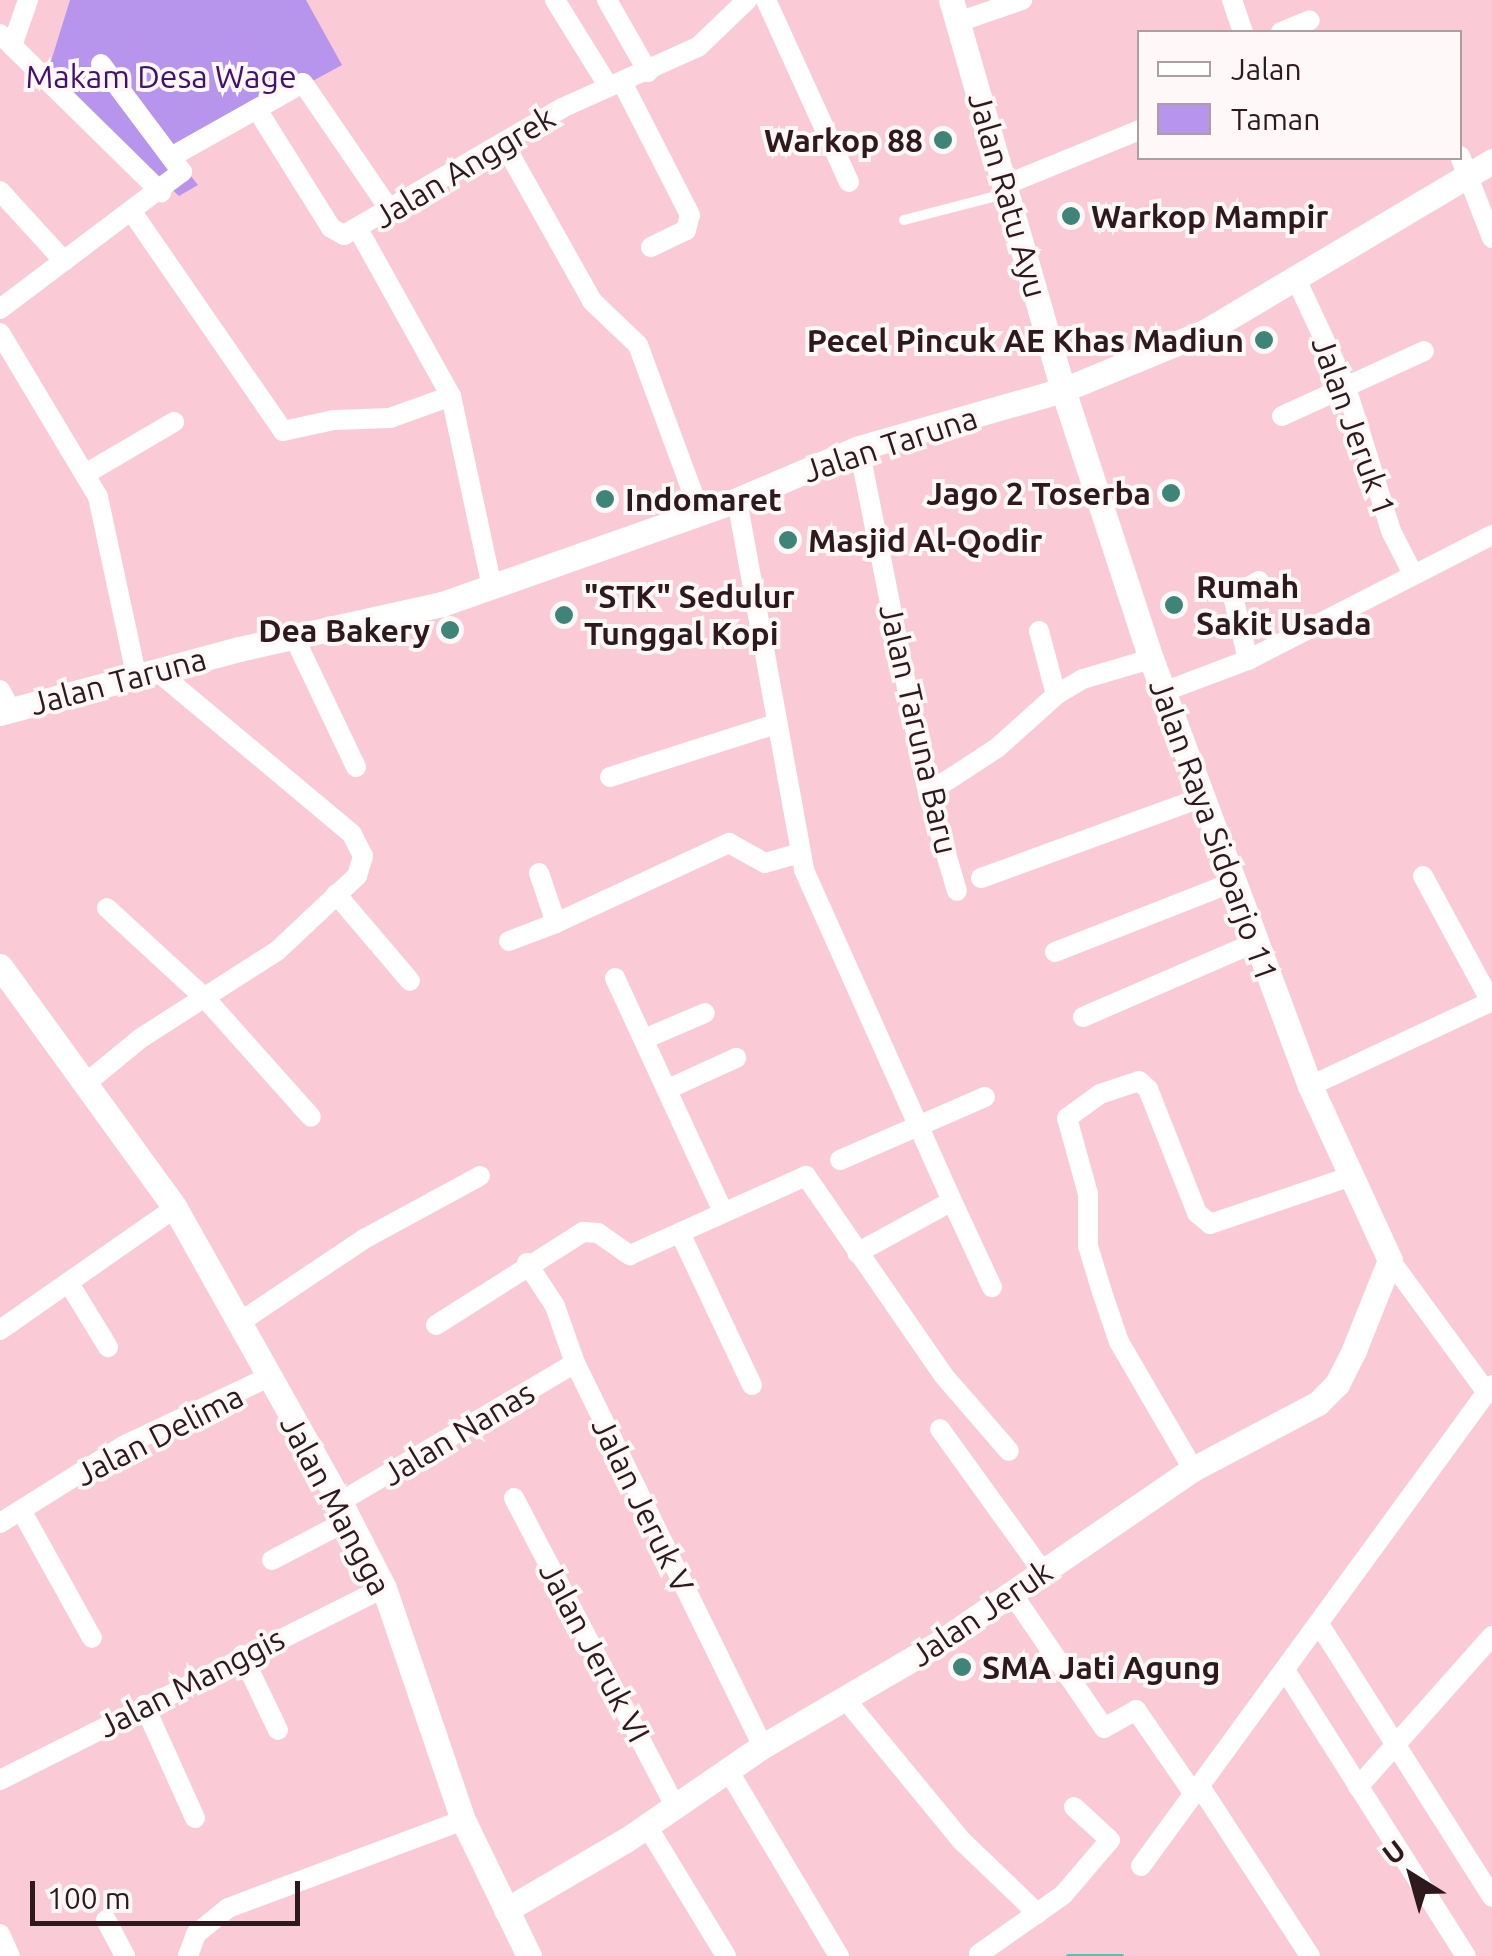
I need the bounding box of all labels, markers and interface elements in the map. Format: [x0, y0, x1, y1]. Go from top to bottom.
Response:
legend [1137, 30, 1462, 160]
text: Jalan [1231, 52, 1302, 86]
park label: Makam Desa Wage [25, 57, 297, 95]
street label: Jalan Ratu Ayu [960, 88, 1056, 302]
street label: Jalan Anggrek [366, 98, 562, 236]
text: Taman [1231, 102, 1320, 136]
place label: Warkop 88 [764, 121, 923, 159]
marker: Warkop 88 [932, 129, 954, 151]
place label: Warkop Mampir [1091, 197, 1328, 235]
marker: Warkop Mampir [1060, 205, 1082, 227]
place label: Pecel Pincuk AE Khas Madiun [807, 321, 1244, 359]
marker: Pecel Pincuk AE Khas Madiun [1253, 329, 1275, 351]
street label: Jalan Jeruk 1 [1304, 331, 1404, 521]
street label: Jalan Taruna [798, 398, 982, 490]
place label: Jago 2 Toserba [926, 474, 1151, 512]
place label: Indomaret [625, 480, 782, 518]
marker: Jago 2 Toserba [1160, 482, 1182, 504]
marker: Indomaret [594, 488, 616, 510]
place label: Masjid Al-Qodir [808, 521, 1042, 559]
marker: Masjid Al-Qodir [777, 529, 799, 551]
place label: Rumah Sakit Usada [1196, 568, 1372, 643]
place label: "STK" Sedulur Tunggal Kopi [584, 578, 795, 653]
marker: Rumah Sakit Usada [1161, 592, 1187, 618]
street label: Jalan Taruna Baru [872, 600, 966, 858]
marker: "STK" Sedulur Tunggal Kopi [553, 604, 575, 626]
place label: Dea Bakery [258, 611, 430, 649]
marker: Dea Bakery [439, 619, 461, 641]
street label: Jalan Taruna [26, 639, 210, 723]
street label: Jalan Raya Sidoarjo 11 [1141, 674, 1287, 986]
street label: Jalan Nanas [375, 1373, 541, 1493]
street label: Jalan Delima [69, 1376, 249, 1494]
street label: Jalan Mangga [272, 1408, 400, 1602]
street label: Jalan Jeruk V [584, 1411, 702, 1599]
street label: Jalan Jeruk [903, 1552, 1059, 1674]
street label: Jalan Jeruk VI [531, 1555, 659, 1749]
street label: Jalan Manggis [92, 1619, 290, 1745]
place label: SMA Jati Agung [982, 1648, 1220, 1686]
marker: SMA Jati Agung [951, 1656, 973, 1678]
north arrow [1362, 1826, 1462, 1926]
text: U [1376, 1833, 1411, 1870]
scale bar [35, 1861, 305, 1923]
text: 100 m [47, 1881, 131, 1915]

